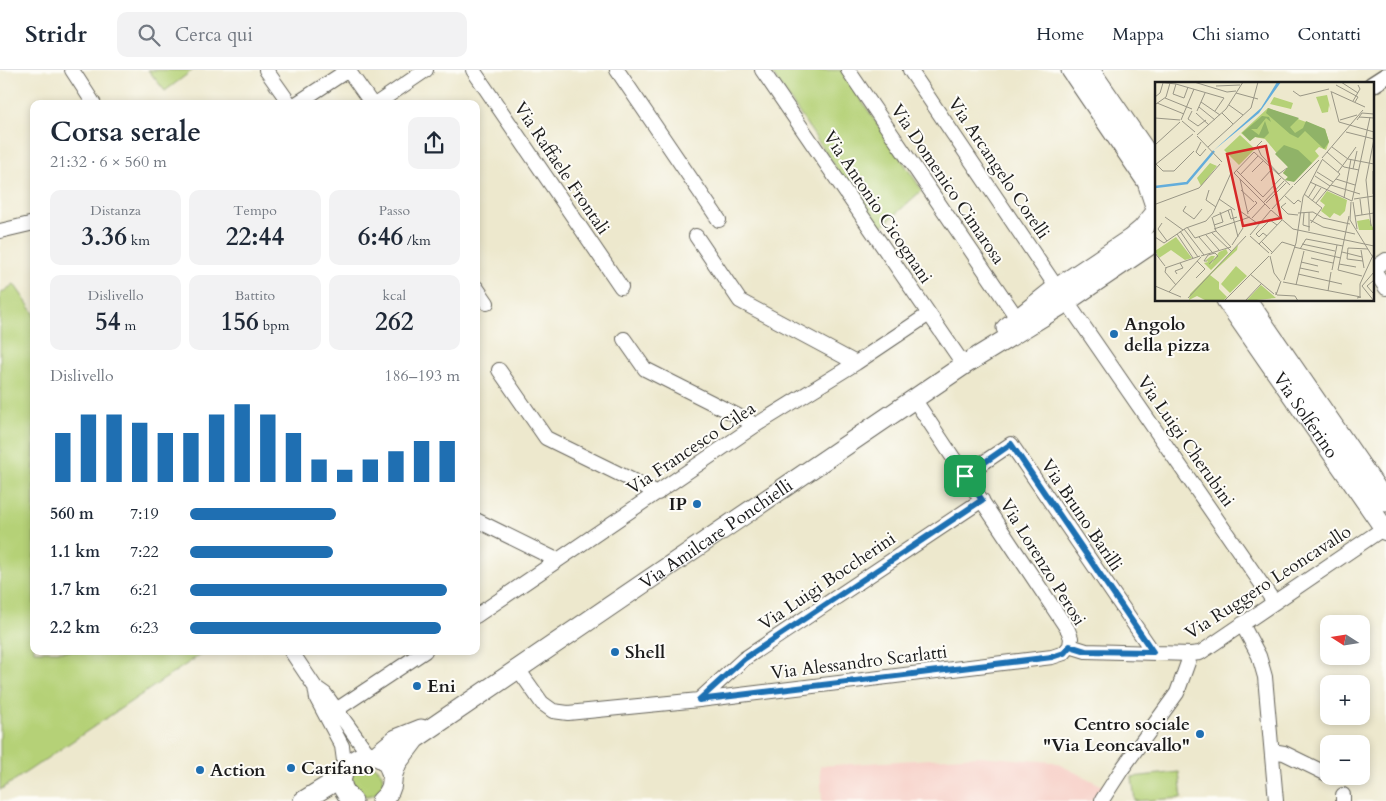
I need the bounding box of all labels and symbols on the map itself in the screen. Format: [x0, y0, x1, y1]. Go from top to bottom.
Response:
inset map [1155, 82, 1374, 301]
street label: Via Arcangelo Corelli [942, 92, 1055, 244]
street label: Via Raffaele Frontali [508, 97, 615, 240]
street label: Via Domenico Cimarosa [884, 99, 1011, 270]
street label: Via Antonio Cicognani [817, 126, 938, 289]
place label: Angolo della pizza [1124, 312, 1210, 358]
marker: Angolo della pizza [1108, 328, 1120, 340]
street label: Via Solferino [1267, 367, 1344, 464]
street label: Via Luigi Cherubini [1131, 371, 1240, 512]
street label: Via Francesco Cilea [622, 396, 761, 501]
street label: Via Bruno Barilli [1035, 454, 1128, 576]
pin [944, 455, 986, 497]
street label: Via Amilcare Ponchielli [635, 473, 798, 596]
place label: IP [669, 492, 687, 517]
street label: Via Lorenzo Perosi [993, 494, 1092, 630]
marker: IP [691, 498, 703, 510]
street label: Via Ruggero Leoncavallo [1180, 519, 1356, 646]
street label: Via Luigi Boccherini [754, 526, 901, 637]
north arrow [1320, 615, 1370, 665]
street label: Via Alessandro Scarlatti [769, 639, 949, 686]
place label: Shell [625, 640, 665, 665]
marker: Shell [609, 646, 621, 658]
place label: Eni [427, 674, 456, 699]
marker: Eni [411, 680, 423, 692]
place label: Centro sociale "Via Leoncavallo" [1043, 712, 1190, 758]
marker: Centro sociale "Via Leoncavallo" [1194, 728, 1206, 740]
place label: Carifano [301, 756, 374, 781]
place label: Action [210, 758, 266, 783]
marker: Carifano [285, 762, 297, 774]
marker: Action [194, 764, 206, 776]

